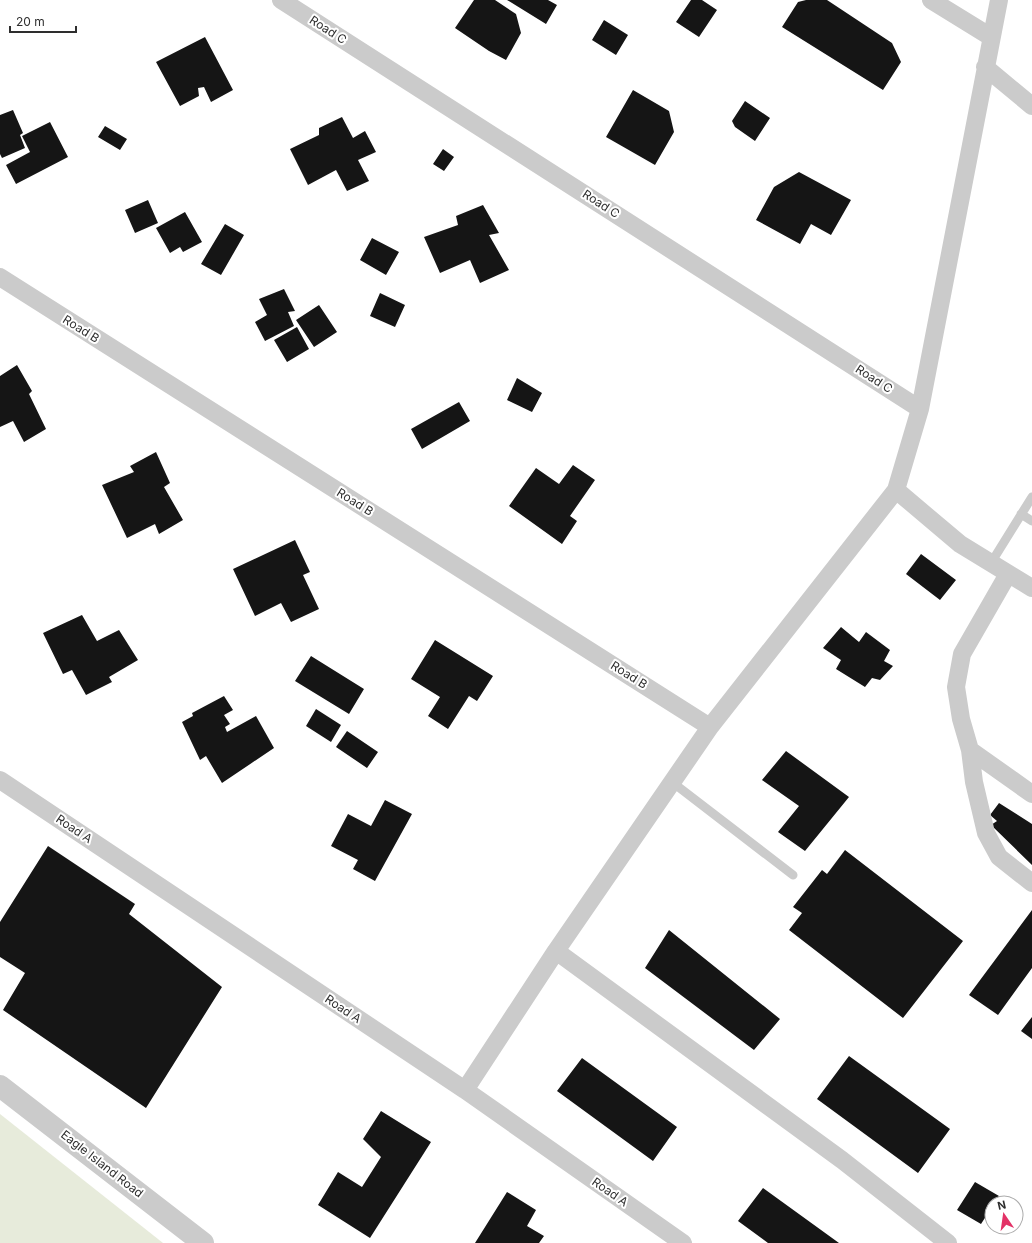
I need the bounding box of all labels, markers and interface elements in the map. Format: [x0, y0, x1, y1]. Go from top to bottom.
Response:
scale bar [10, 8, 76, 34]
street label: Road C [307, 12, 350, 47]
text: 20 m [16, 14, 45, 29]
street label: Road C [580, 186, 623, 221]
street label: Road B [60, 312, 102, 346]
street label: Road C [853, 361, 896, 396]
street label: Road B [334, 485, 376, 519]
street label: Road B [608, 658, 650, 692]
street label: Road A [53, 811, 95, 846]
street label: Road A [322, 991, 364, 1026]
street label: Eagle Island Road [58, 1127, 147, 1200]
street label: Road A [589, 1174, 631, 1209]
north arrow [984, 1195, 1024, 1235]
text: N [996, 1197, 1007, 1213]

